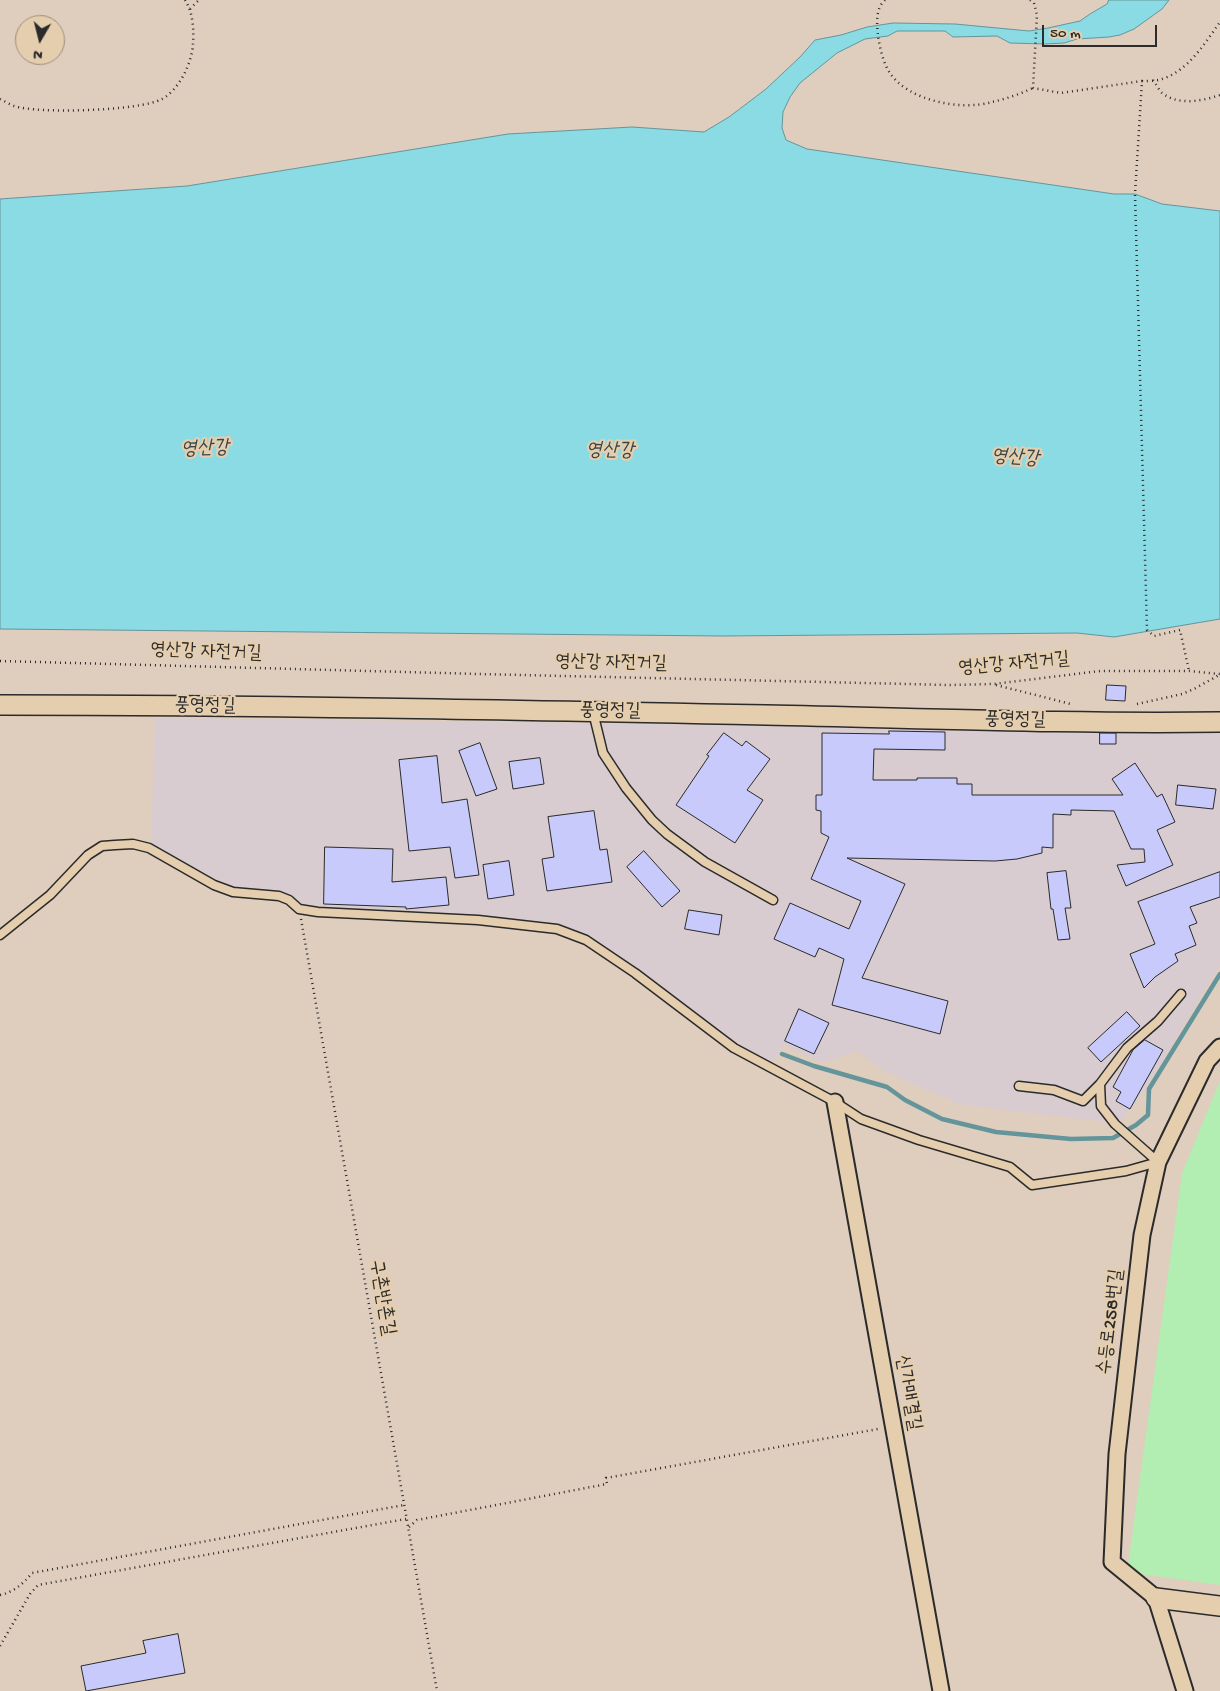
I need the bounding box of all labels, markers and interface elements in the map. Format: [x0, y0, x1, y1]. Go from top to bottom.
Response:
north arrow [15, 15, 65, 65]
scale bar [1045, 15, 1160, 47]
text: 50 m [1050, 25, 1081, 43]
text: N [32, 45, 44, 63]
water label: 영산강 [180, 437, 230, 463]
water label: 영산강 [586, 440, 634, 464]
water label: 영산강 [990, 445, 1040, 473]
street label: 영산강 자전거길 [150, 640, 262, 666]
street label: 영산강 자전거길 [957, 649, 1071, 681]
street label: 영산강 자전거길 [555, 652, 667, 676]
street label: 풍영정길 [174, 695, 236, 719]
street label: 풍영정길 [579, 700, 641, 724]
street label: 풍영정길 [984, 709, 1046, 733]
street label: 구촌반촌길 [363, 1258, 399, 1338]
street label: 수등로258번길 [1094, 1268, 1130, 1376]
street label: 신가매결길 [889, 1353, 925, 1433]

